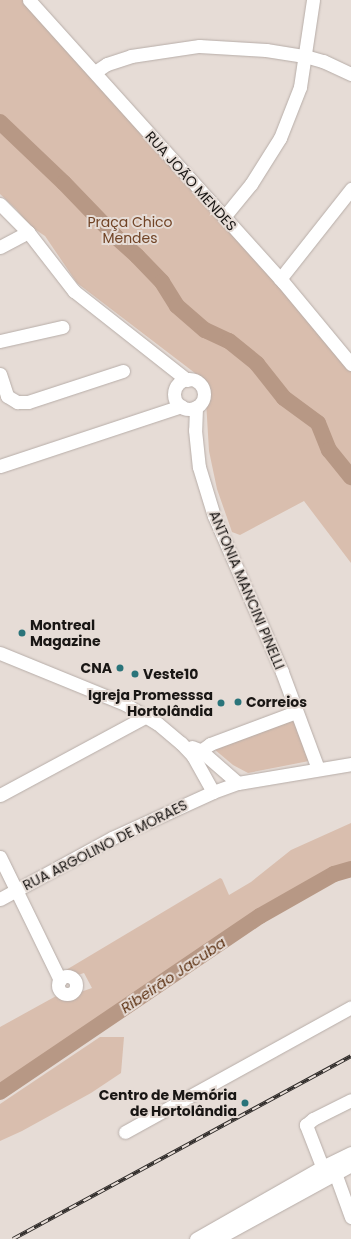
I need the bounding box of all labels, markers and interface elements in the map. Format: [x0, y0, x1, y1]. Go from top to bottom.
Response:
street label: RUA JOÃO MENDES [142, 128, 240, 234]
park label: Praça Chico Mendes [87, 214, 173, 246]
street label: ANTONIA MANCINI PINELLI [206, 508, 288, 672]
place label: Montreal Magazine [30, 617, 101, 650]
marker: Montreal Magazine [17, 628, 27, 638]
place label: CNA [80, 660, 112, 676]
marker: CNA [115, 663, 125, 673]
place label: Veste10 [143, 666, 198, 682]
marker: Veste10 [130, 669, 140, 679]
place label: Igreja Promesssa Hortolândia [88, 687, 213, 720]
place label: Correios [246, 694, 307, 710]
marker: Correios [233, 697, 243, 707]
marker: Igreja Promesssa Hortolândia [216, 698, 226, 708]
street label: RUA ARGOLINO DE MORAES [20, 796, 190, 894]
water label: Ribeirão Jacuba [117, 933, 229, 1017]
place label: Centro de Memória de Hortolândia [99, 1087, 237, 1120]
marker: Centro de Memória de Hortolândia [240, 1098, 250, 1108]

